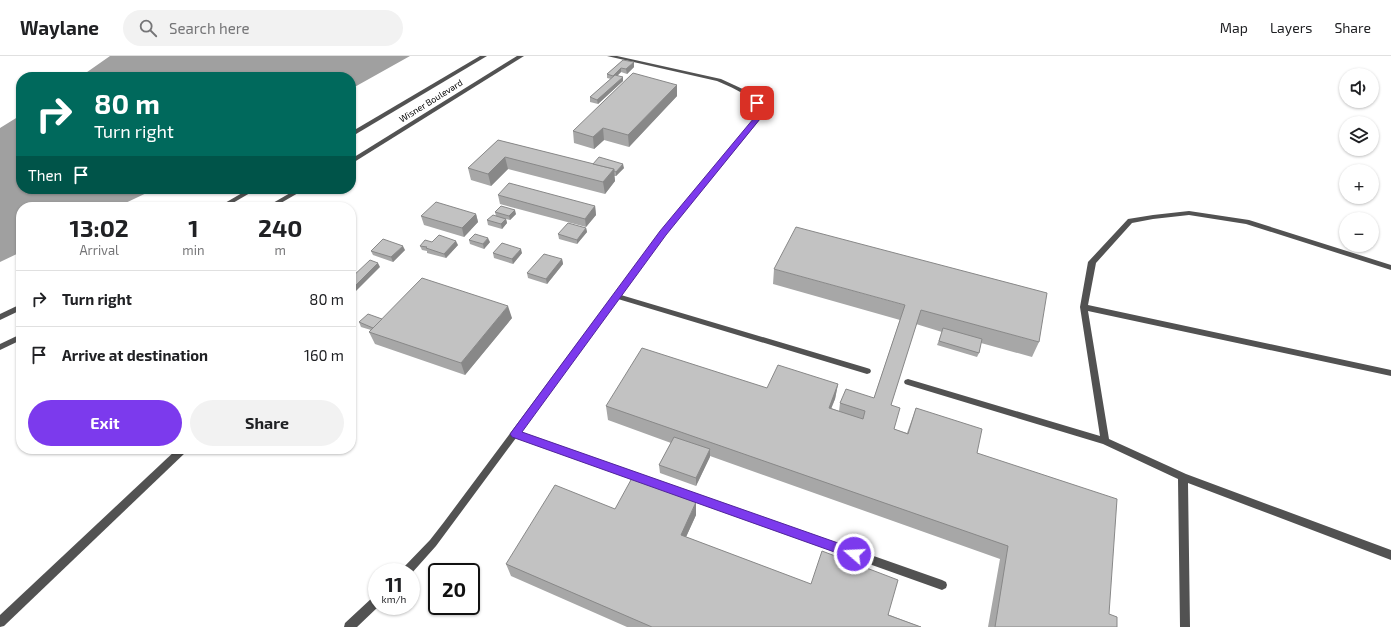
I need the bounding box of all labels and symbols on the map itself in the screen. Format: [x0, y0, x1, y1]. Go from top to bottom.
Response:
street label: Wisner Boulevard [397, 77, 464, 124]
pin [740, 86, 774, 120]
position arrow [833, 533, 875, 575]
speed limit sign: 20 [428, 563, 480, 615]

